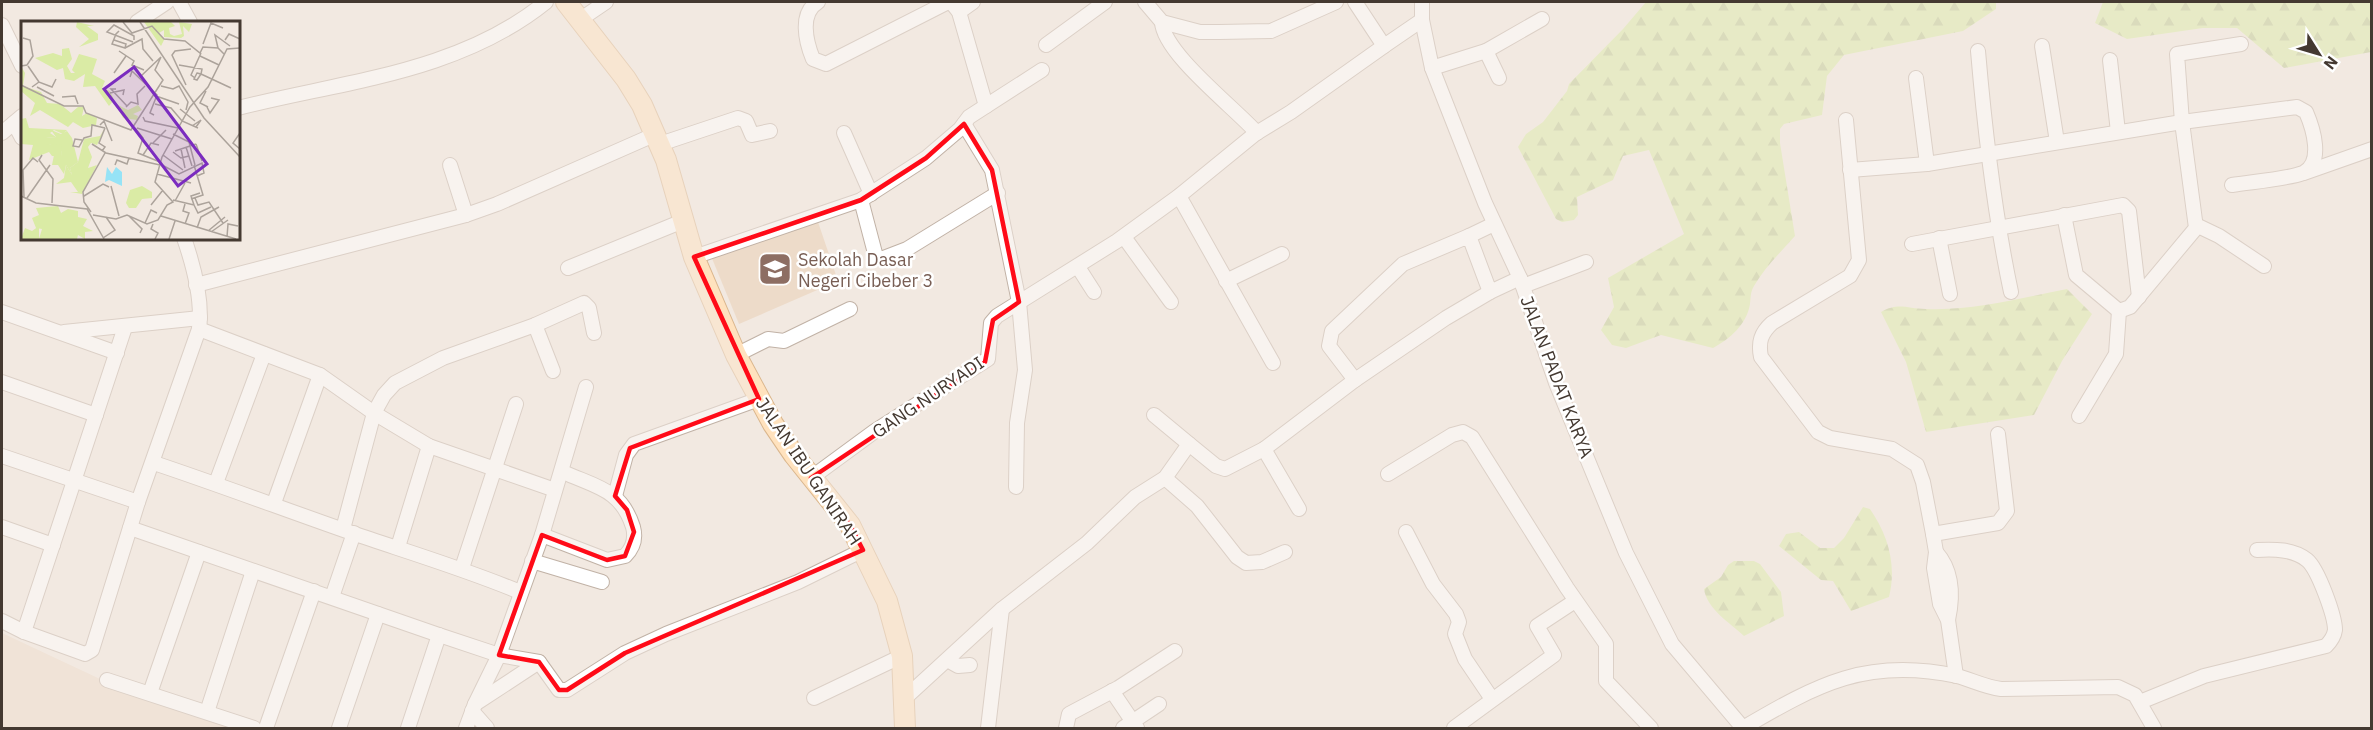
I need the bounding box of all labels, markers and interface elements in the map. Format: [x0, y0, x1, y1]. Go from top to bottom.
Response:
inset map [21, 21, 240, 240]
north arrow [2289, 24, 2349, 84]
text: N [2320, 52, 2342, 74]
place label: Sekolah Dasar Negeri Cibeber 3 [798, 248, 933, 292]
school or university icon: Sekolah Dasar Negeri Cibeber 3 [757, 251, 793, 287]
street label: JALAN PADAT KARYA [1515, 293, 1599, 462]
street label: GANG NURYADI [868, 351, 988, 443]
street label: JALAN IBU GANIRAH [751, 393, 867, 549]

